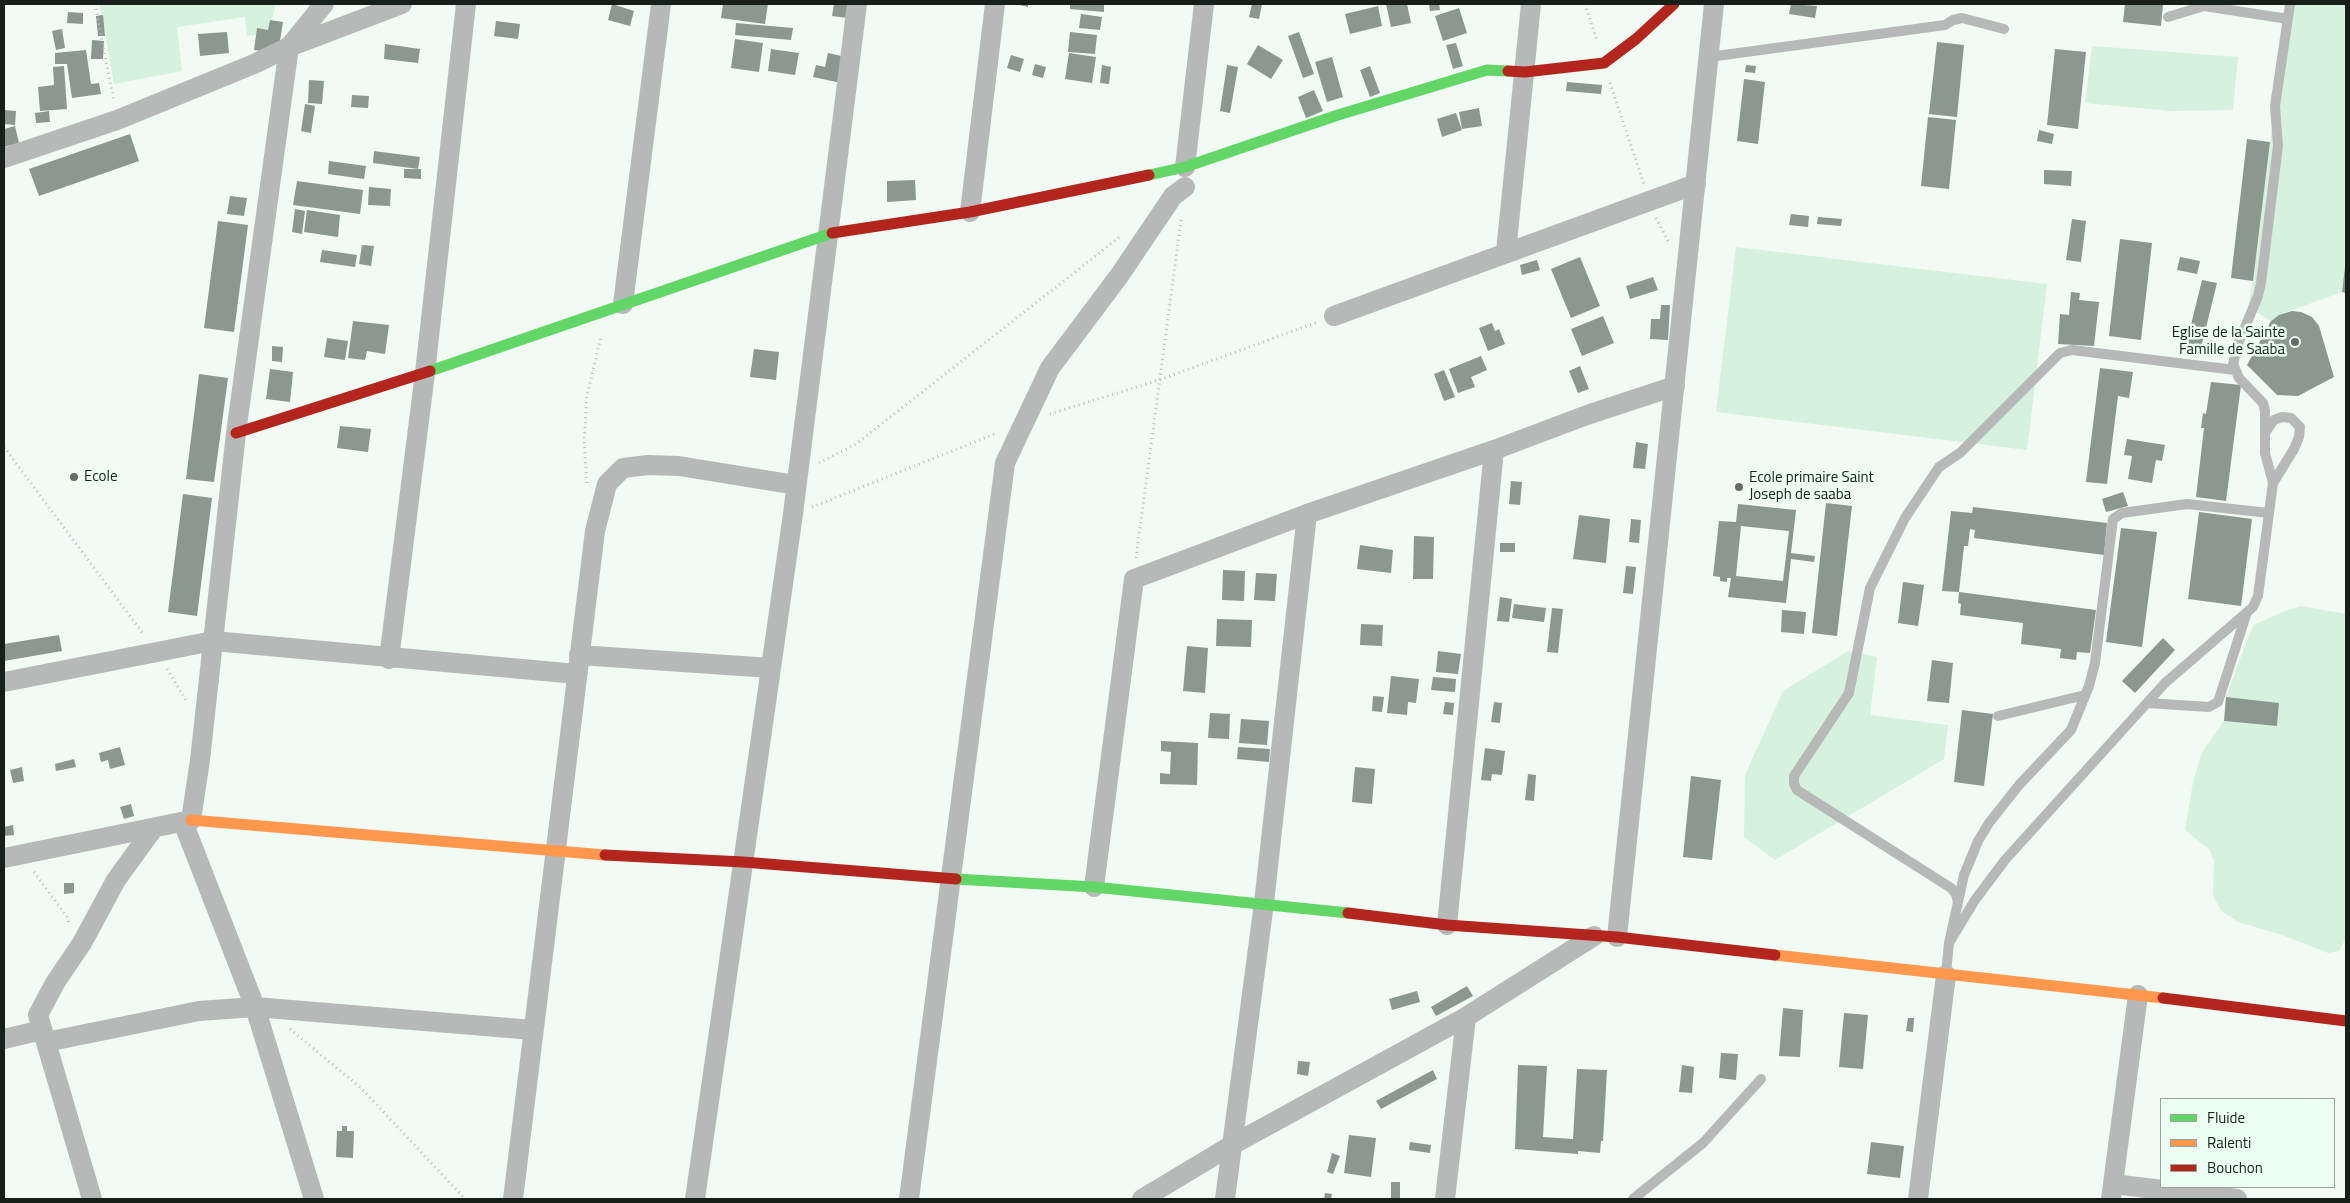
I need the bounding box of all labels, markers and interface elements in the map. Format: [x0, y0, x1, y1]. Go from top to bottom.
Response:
place label: Eglise de la Sainte Famille de Saaba [2172, 324, 2285, 359]
marker: Eglise de la Sainte Famille de Saaba [2289, 336, 2301, 348]
place label: Ecole [84, 468, 118, 486]
place label: Ecole primaire Saint Joseph de saaba [1749, 469, 1874, 504]
marker: Ecole [68, 471, 80, 483]
marker: Ecole primaire Saint Joseph de saaba [1733, 481, 1745, 493]
legend [2160, 1098, 2335, 1188]
text: Fluide [2207, 1106, 2245, 1129]
text: Ralenti [2207, 1131, 2251, 1154]
text: Bouchon [2207, 1156, 2263, 1179]

